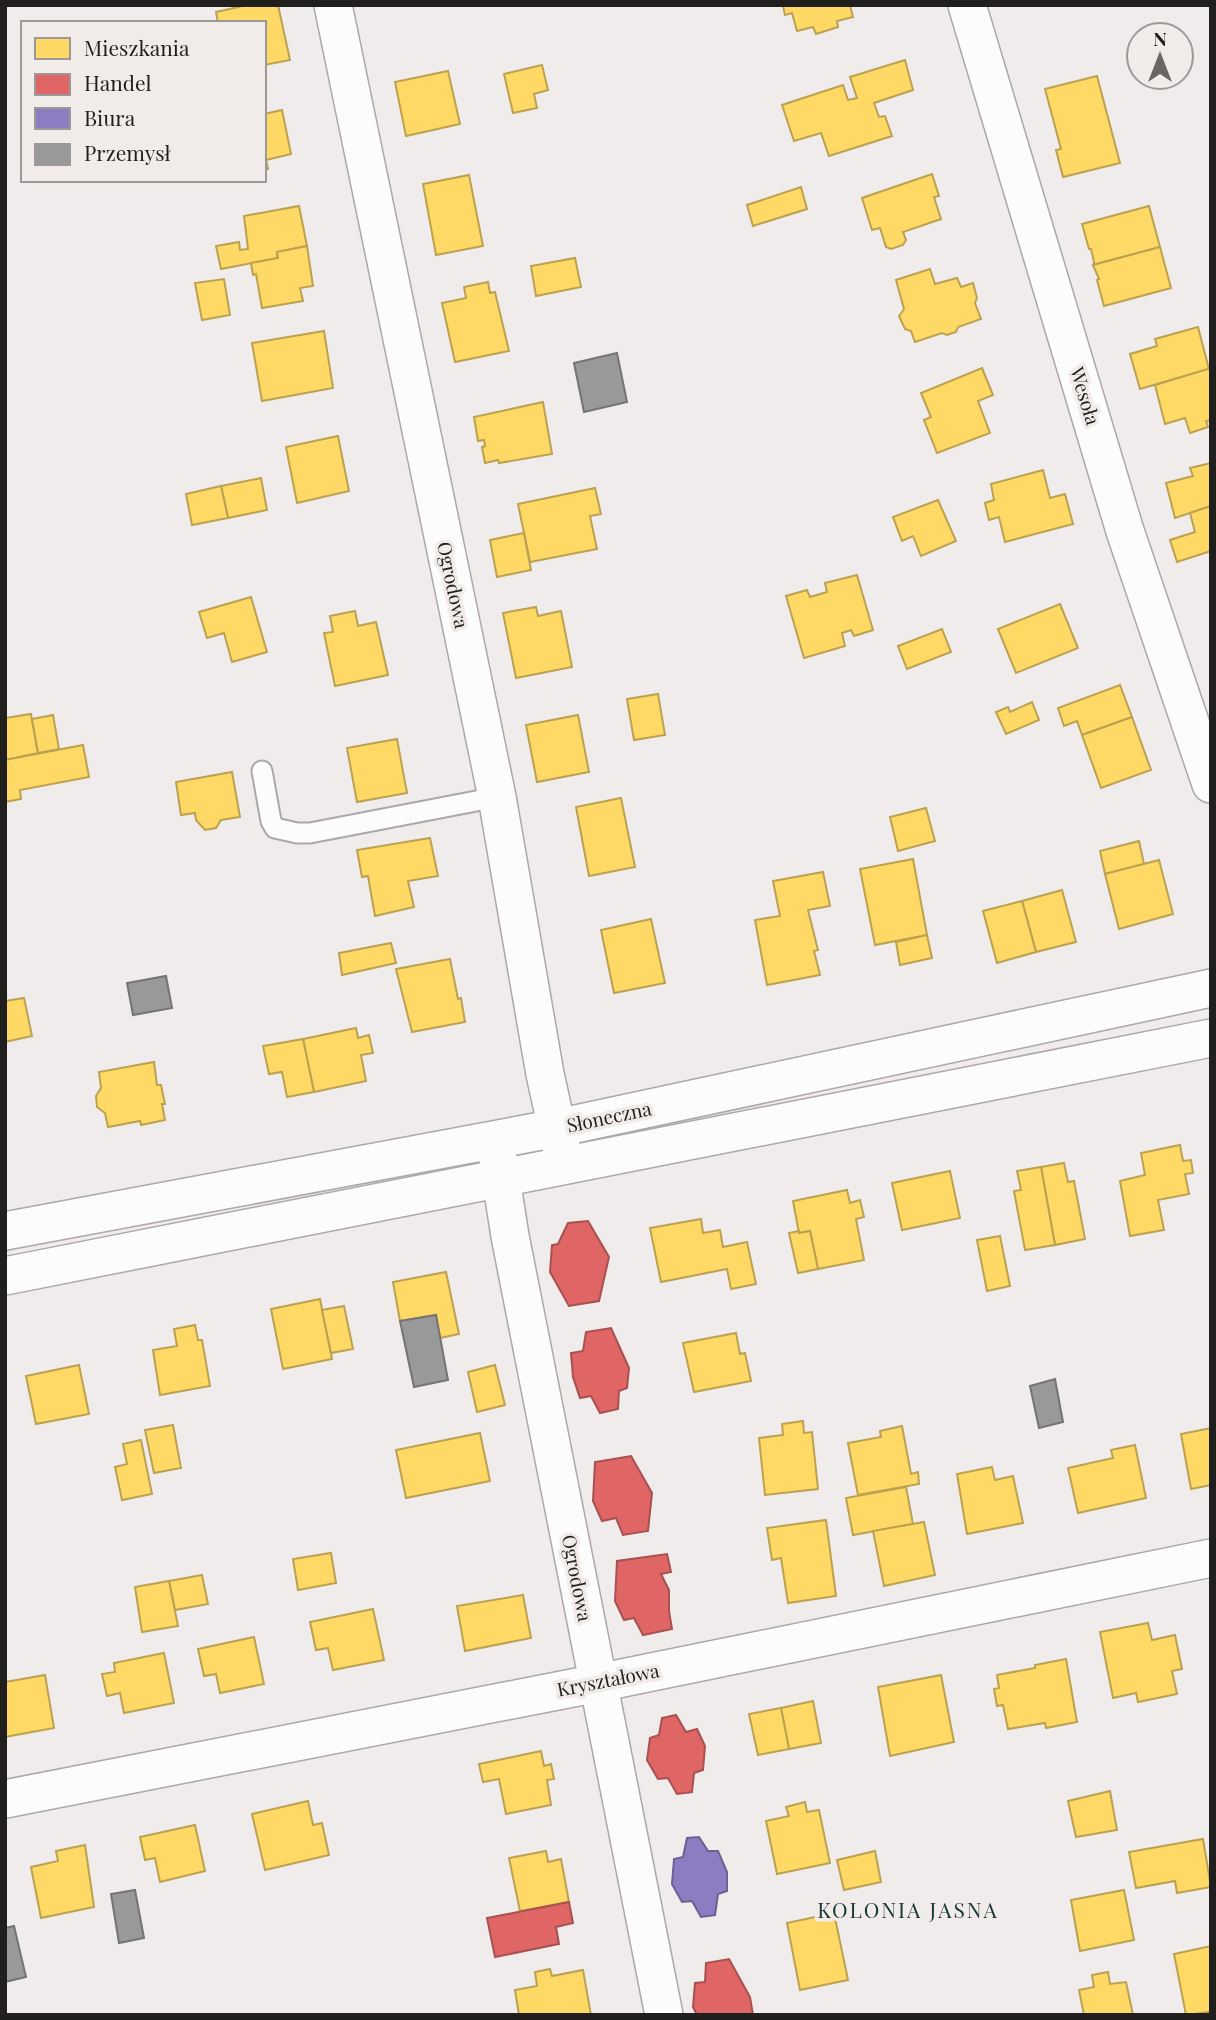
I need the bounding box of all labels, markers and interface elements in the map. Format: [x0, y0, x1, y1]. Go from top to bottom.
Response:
legend [21, 21, 266, 182]
north arrow [1125, 21, 1195, 91]
text: N [1153, 25, 1167, 51]
text: Mieszkania [84, 33, 190, 61]
text: Handel [84, 68, 152, 96]
text: Biura [84, 103, 136, 131]
text: Przemysł [84, 138, 172, 166]
street label: Wesoła [1065, 363, 1107, 428]
street label: Ogrodowa [432, 539, 476, 631]
street label: Słoneczna [564, 1094, 654, 1138]
street label: Ogrodowa [557, 1532, 599, 1624]
street label: Kryształowa [554, 1656, 662, 1702]
district label: KOLONIA JASNA [817, 1895, 999, 1923]

